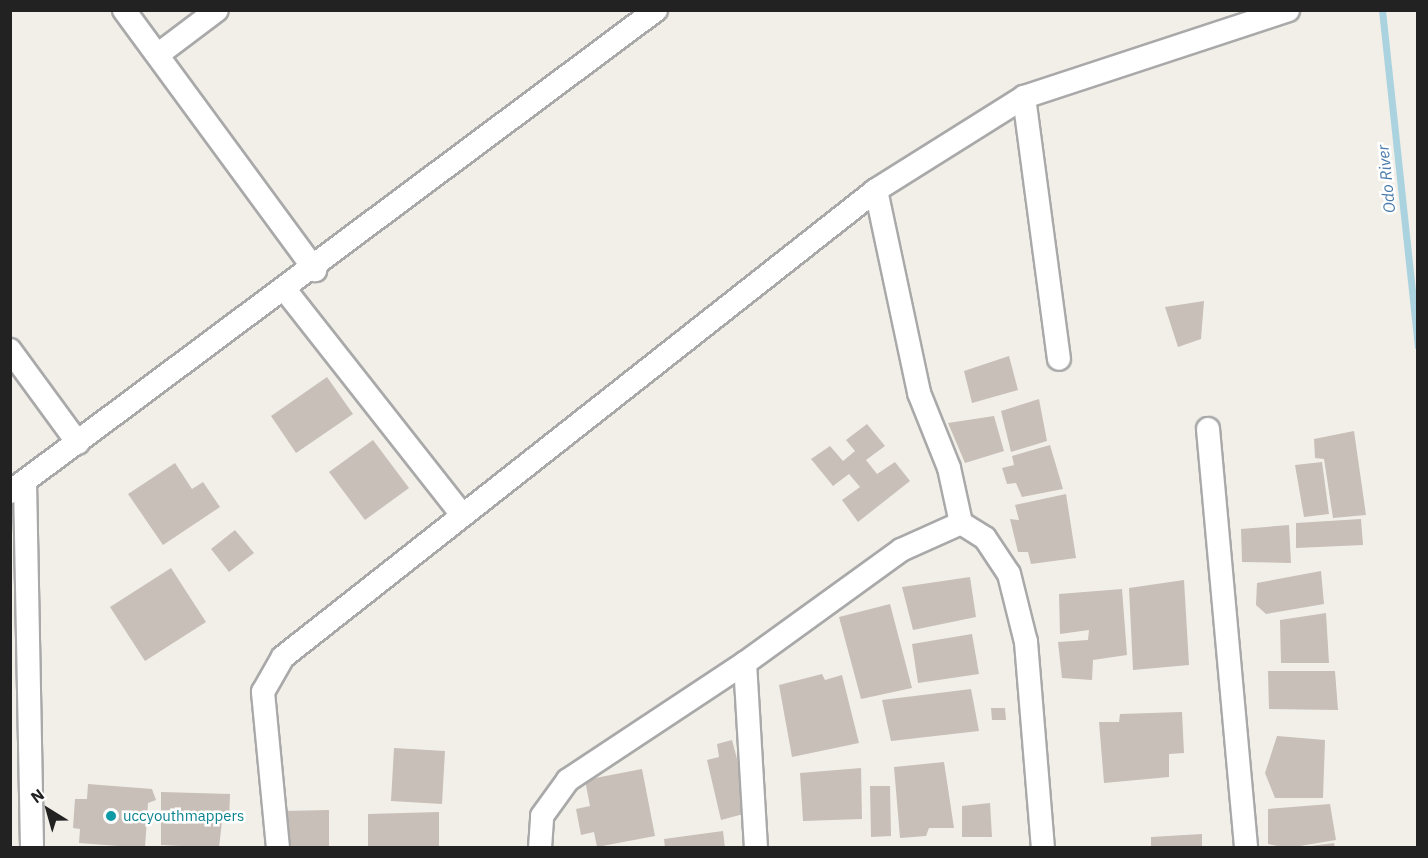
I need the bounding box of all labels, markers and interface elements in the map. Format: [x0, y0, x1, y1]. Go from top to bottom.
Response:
water label: Odo River [1373, 144, 1399, 214]
north arrow [18, 780, 78, 840]
text: N [27, 784, 48, 807]
place label: uccyouthmappers [123, 807, 244, 825]
marker: uccyouthmappers [104, 809, 118, 823]

